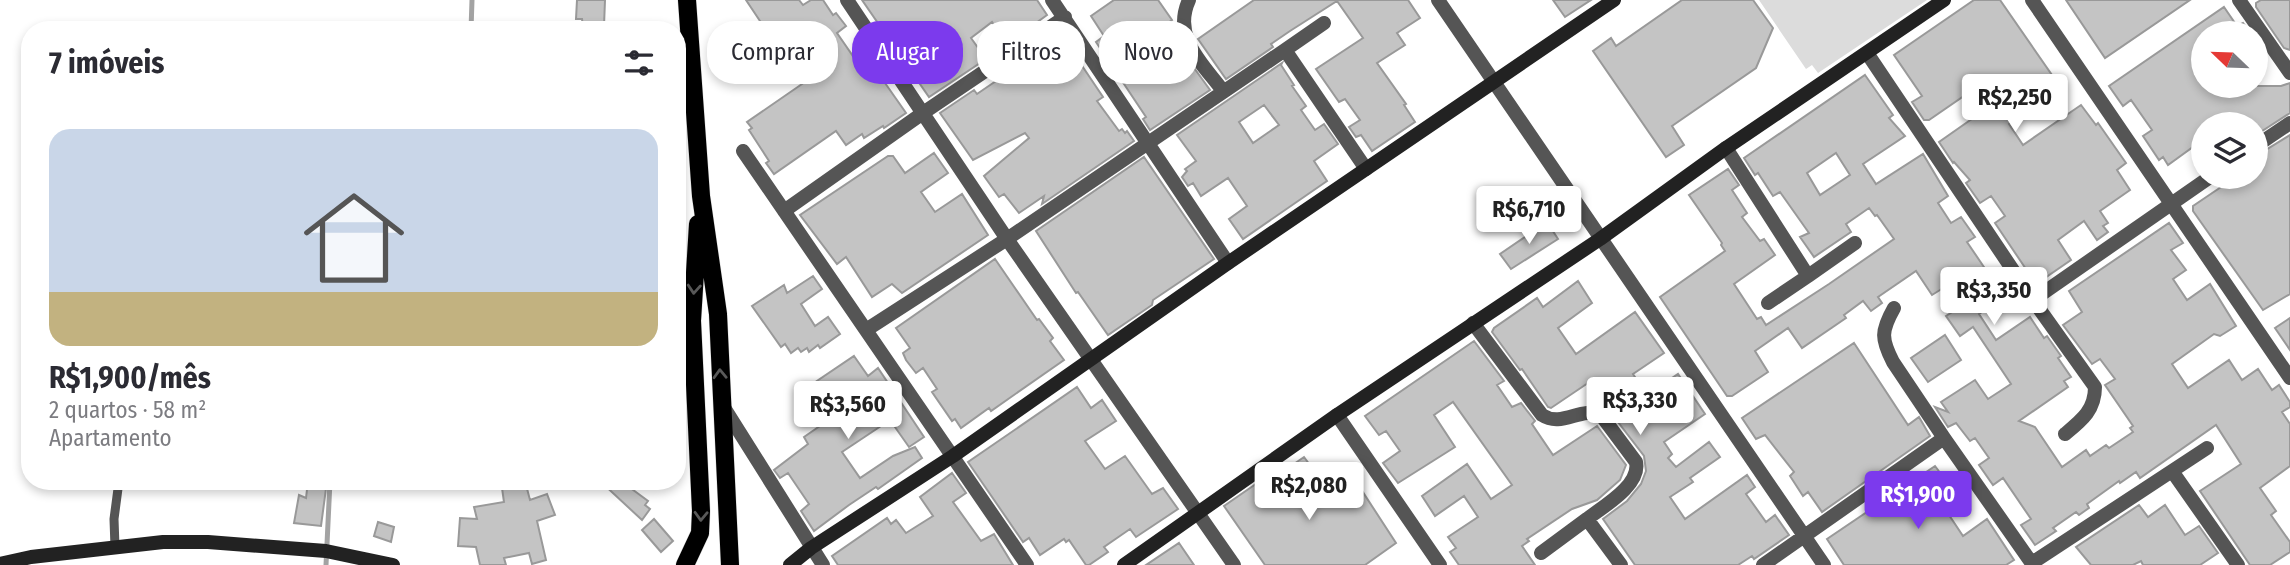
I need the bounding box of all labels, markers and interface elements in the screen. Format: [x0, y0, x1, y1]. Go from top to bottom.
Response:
chip: Comprar [707, 21, 838, 84]
chip: Alugar [852, 21, 963, 84]
chip: Filtros [977, 21, 1085, 84]
chip: Novo [1099, 21, 1198, 84]
north arrow [2191, 21, 2268, 98]
map controls [2191, 21, 2268, 189]
icon: filters [620, 44, 658, 82]
text: 7 imóveis [49, 45, 164, 81]
pin: R$2,250 [1950, 74, 2080, 134]
text: R$2,250 [1978, 83, 2052, 111]
button: layers [2191, 112, 2268, 189]
icon: home [291, 175, 417, 301]
pin: R$6,710 [1464, 187, 1594, 246]
text: R$6,710 [1492, 195, 1566, 223]
pin: R$3,350 [1929, 268, 2059, 327]
text: R$3,350 [1956, 276, 2032, 304]
one-way arrow [687, 284, 702, 295]
text: R$1,900/mês [49, 360, 211, 396]
one-way arrow [713, 369, 728, 380]
pin: R$3,330 [1575, 378, 1705, 437]
pin: R$3,560 [783, 382, 913, 441]
text: R$3,330 [1603, 386, 1677, 414]
text: R$3,560 [810, 390, 886, 418]
text: 2 quartos · 58 m² [49, 396, 206, 424]
text: Apartamento [49, 424, 172, 452]
pin: R$2,080 [1244, 462, 1374, 522]
text: R$2,080 [1271, 471, 1347, 499]
pin: R$1,900 [1853, 472, 1983, 531]
text: R$1,900 [1881, 480, 1955, 508]
one-way arrow [693, 511, 708, 522]

